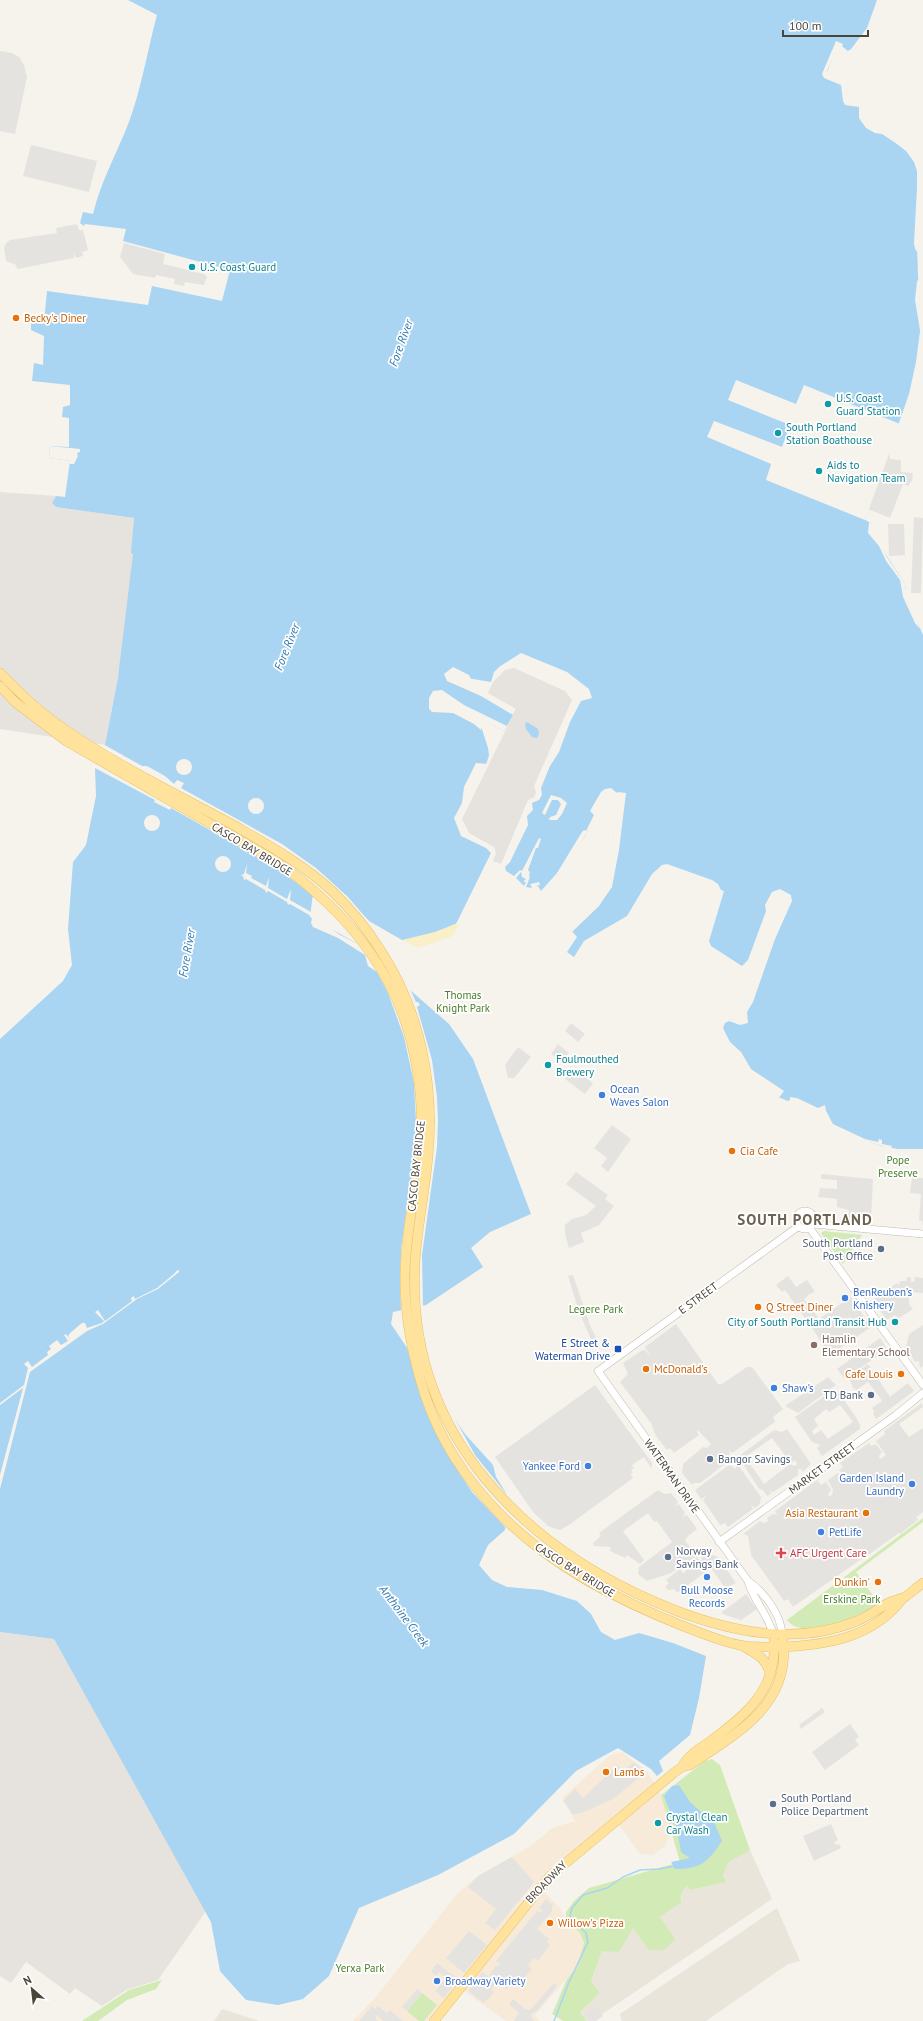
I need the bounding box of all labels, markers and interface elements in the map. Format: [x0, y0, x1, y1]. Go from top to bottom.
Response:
scale bar [783, 12, 868, 38]
text: 100 m [789, 18, 822, 33]
place label: U.S. Coast Guard [200, 260, 276, 274]
marker: U.S. Coast Guard [187, 262, 197, 272]
place label: Becky's Diner [24, 311, 86, 325]
marker: Becky's Diner [11, 313, 21, 323]
water label: Fore River [385, 316, 416, 368]
place label: U.S. Coast Guard Station [836, 391, 900, 418]
marker: U.S. Coast Guard Station [823, 399, 833, 409]
place label: South Portland Station Boathouse [786, 420, 873, 447]
marker: South Portland Station Boathouse [773, 428, 783, 438]
place label: Aids to Navigation Team [827, 458, 905, 485]
marker: Aids to Navigation Team [814, 466, 824, 476]
water label: Fore River [270, 620, 303, 672]
street label: CASCO BAY BRIDGE [209, 819, 295, 879]
water label: Fore River [175, 926, 198, 978]
park label: Thomas Knight Park [436, 988, 491, 1015]
place label: Foulmouthed Brewery [556, 1052, 619, 1079]
marker: Foulmouthed Brewery [543, 1060, 553, 1070]
place label: Ocean Waves Salon [610, 1082, 669, 1109]
marker: Ocean Waves Salon [597, 1090, 607, 1100]
street label: CASCO BAY BRIDGE [404, 1120, 428, 1212]
place label: Cia Cafe [740, 1144, 779, 1158]
marker: Cia Cafe [727, 1146, 737, 1156]
park label: Pope Preserve [878, 1153, 918, 1180]
district label: SOUTH PORTLAND [737, 1210, 873, 1229]
place label: South Portland Post Office [803, 1236, 873, 1263]
marker: South Portland Post Office [876, 1244, 886, 1254]
street label: E STREET [676, 1279, 720, 1317]
place label: BenReuben’s Knishery [853, 1285, 913, 1312]
marker: BenReuben’s Knishery [840, 1293, 850, 1303]
place label: Q Street Diner [766, 1300, 833, 1314]
park label: Legere Park [569, 1302, 624, 1316]
marker: Q Street Diner [753, 1302, 763, 1312]
place label: City of South Portland Transit Hub [728, 1315, 887, 1329]
marker: City of South Portland Transit Hub [890, 1317, 900, 1327]
place label: Hamlin Elementary School [822, 1332, 910, 1359]
place label: E Street & Waterman Drive [535, 1336, 610, 1363]
marker: Hamlin Elementary School [809, 1340, 819, 1350]
marker: E Street & Waterman Drive [613, 1344, 623, 1354]
place label: McDonald's [654, 1362, 708, 1376]
marker: McDonald's [641, 1364, 651, 1374]
place label: Cafe Louis [845, 1367, 893, 1381]
marker: Cafe Louis [896, 1369, 906, 1379]
place label: Shaw's [782, 1381, 814, 1395]
marker: Shaw's [769, 1383, 779, 1393]
place label: TD Bank [824, 1388, 864, 1402]
marker: TD Bank [866, 1390, 876, 1400]
street label: WATERMAN DRIVE [641, 1436, 703, 1516]
street label: MARKET STREET [786, 1439, 858, 1497]
place label: Bangor Savings [718, 1452, 791, 1466]
marker: Bangor Savings [705, 1454, 715, 1464]
place label: Yankee Ford [523, 1459, 580, 1473]
marker: Yankee Ford [583, 1461, 593, 1471]
place label: Garden Island Laundry [839, 1471, 905, 1498]
marker: Garden Island Laundry [907, 1479, 917, 1489]
place label: Asia Restaurant [785, 1506, 858, 1520]
marker: Asia Restaurant [861, 1508, 871, 1518]
place label: PetLife [829, 1525, 862, 1539]
marker: PetLife [816, 1527, 826, 1537]
street label: CASCO BAY BRIDGE [532, 1540, 618, 1600]
place label: Norway Savings Bank [676, 1544, 739, 1571]
place label: AFC Urgent Care [790, 1546, 867, 1560]
marker: AFC Urgent Care [775, 1547, 787, 1559]
marker: Norway Savings Bank [663, 1552, 673, 1562]
marker: Bull Moose Records [702, 1572, 712, 1582]
place label: Dunkin' [834, 1575, 870, 1589]
marker: Dunkin' [873, 1577, 883, 1587]
water label: Anthoine Creek [376, 1581, 433, 1650]
place label: Bull Moose Records [681, 1583, 734, 1610]
park label: Erskine Park [823, 1592, 881, 1606]
place label: Lambs [614, 1765, 645, 1779]
marker: Lambs [601, 1767, 611, 1777]
place label: South Portland Police Department [781, 1791, 869, 1818]
marker: South Portland Police Department [768, 1799, 778, 1809]
place label: Crystal Clean Car Wash [666, 1810, 727, 1837]
marker: Crystal Clean Car Wash [653, 1818, 663, 1828]
street label: BROADWAY [522, 1857, 570, 1906]
place label: Willow's Pizza [558, 1916, 624, 1930]
marker: Willow's Pizza [545, 1918, 555, 1928]
park label: Yerxa Park [336, 1961, 385, 1975]
north arrow [12, 1969, 52, 2009]
text: N [21, 1972, 34, 1988]
place label: Broadway Variety [445, 1974, 526, 1988]
marker: Broadway Variety [432, 1976, 442, 1986]

